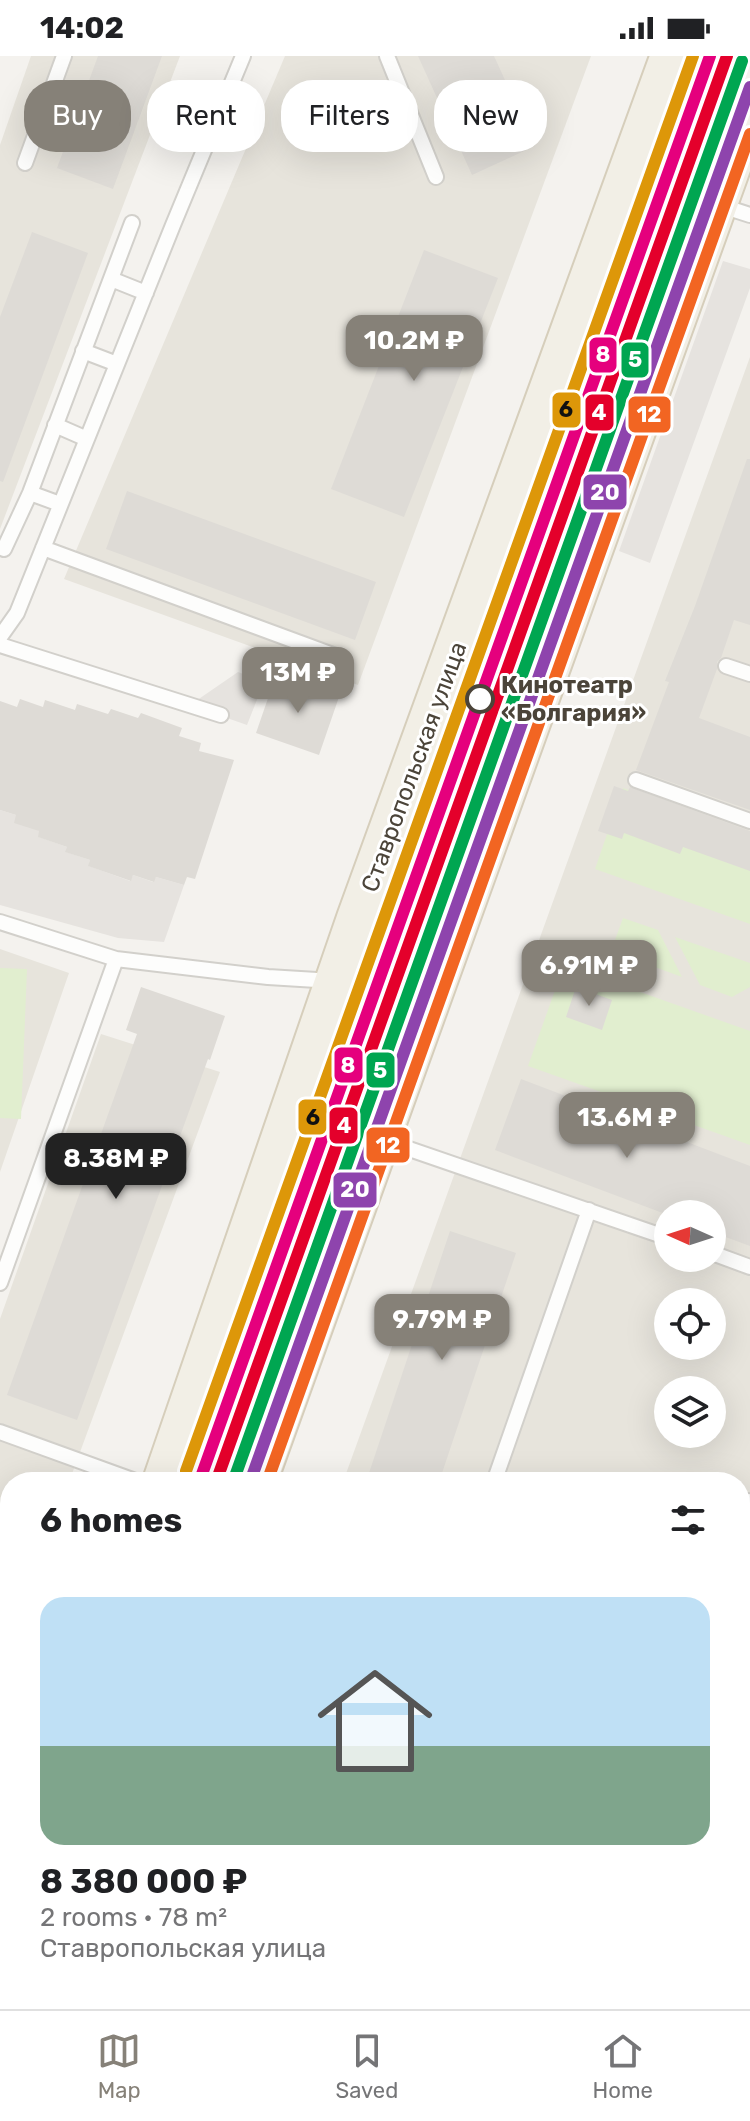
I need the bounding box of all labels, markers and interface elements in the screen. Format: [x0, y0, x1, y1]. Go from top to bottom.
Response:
text: 14:02 [40, 10, 124, 46]
chip: Buy [24, 80, 131, 152]
chip: Rent [147, 80, 265, 152]
chip: Filters [281, 80, 418, 152]
chip: New [434, 80, 547, 152]
pin: 10.2M ₽ [340, 315, 488, 383]
text: 10.2M ₽ [364, 325, 464, 356]
line badge: 8 [588, 336, 618, 374]
text: 8 [596, 341, 610, 368]
line badge: 5 [620, 341, 650, 379]
text: 5 [628, 346, 642, 373]
line badge: 6 [551, 391, 582, 429]
line badge: 4 [584, 393, 615, 432]
line badge: 12 [627, 395, 672, 434]
text: 6 [559, 396, 573, 423]
text: 4 [591, 399, 607, 426]
text: 12 [636, 401, 662, 428]
line badge: 20 [582, 473, 628, 511]
text: 20 [590, 479, 620, 506]
street label: Ставропольская улица [356, 638, 472, 896]
pin: 13M ₽ [242, 647, 354, 715]
text: 13M ₽ [260, 657, 336, 688]
place label: Кинотеатр «Болгария» [501, 671, 646, 727]
marker: Кинотеатр «Болгария» [466, 685, 494, 713]
pin: 6.91M ₽ [515, 940, 663, 1008]
text: 6.91M ₽ [540, 950, 638, 981]
line badge: 8 [333, 1046, 364, 1084]
line badge: 5 [365, 1051, 396, 1089]
text: 8 [341, 1052, 355, 1079]
text: 5 [373, 1057, 387, 1084]
pin: 13.6M ₽ [553, 1092, 701, 1160]
line badge: 6 [297, 1098, 328, 1136]
text: 13.6M ₽ [577, 1102, 677, 1133]
text: 6 [306, 1104, 320, 1131]
line badge: 4 [328, 1106, 359, 1145]
text: 4 [336, 1112, 352, 1139]
line badge: 12 [365, 1126, 411, 1164]
text: 12 [375, 1132, 401, 1159]
pin: 8.38M ₽ [42, 1133, 190, 1201]
text: 8.38M ₽ [63, 1143, 169, 1174]
line badge: 20 [332, 1171, 378, 1209]
text: 20 [340, 1176, 370, 1203]
north arrow [654, 1200, 726, 1272]
map controls [654, 1200, 726, 1448]
button: locate [654, 1288, 726, 1360]
pin: 9.79M ₽ [368, 1294, 516, 1362]
text: 9.79M ₽ [392, 1304, 492, 1335]
button: layers [654, 1376, 726, 1448]
icon: filters [666, 1498, 710, 1542]
text: 6 homes [40, 1500, 182, 1541]
icon: home [303, 1649, 447, 1793]
text: 8 380 000 ₽ [40, 1861, 247, 1902]
text: 2 rooms · 78 m² [40, 1902, 227, 1933]
text: Ставропольская улица [40, 1933, 326, 1964]
tab: Map [97, 2029, 141, 2104]
tab: Saved [335, 2029, 398, 2104]
tab: Home [593, 2029, 653, 2104]

